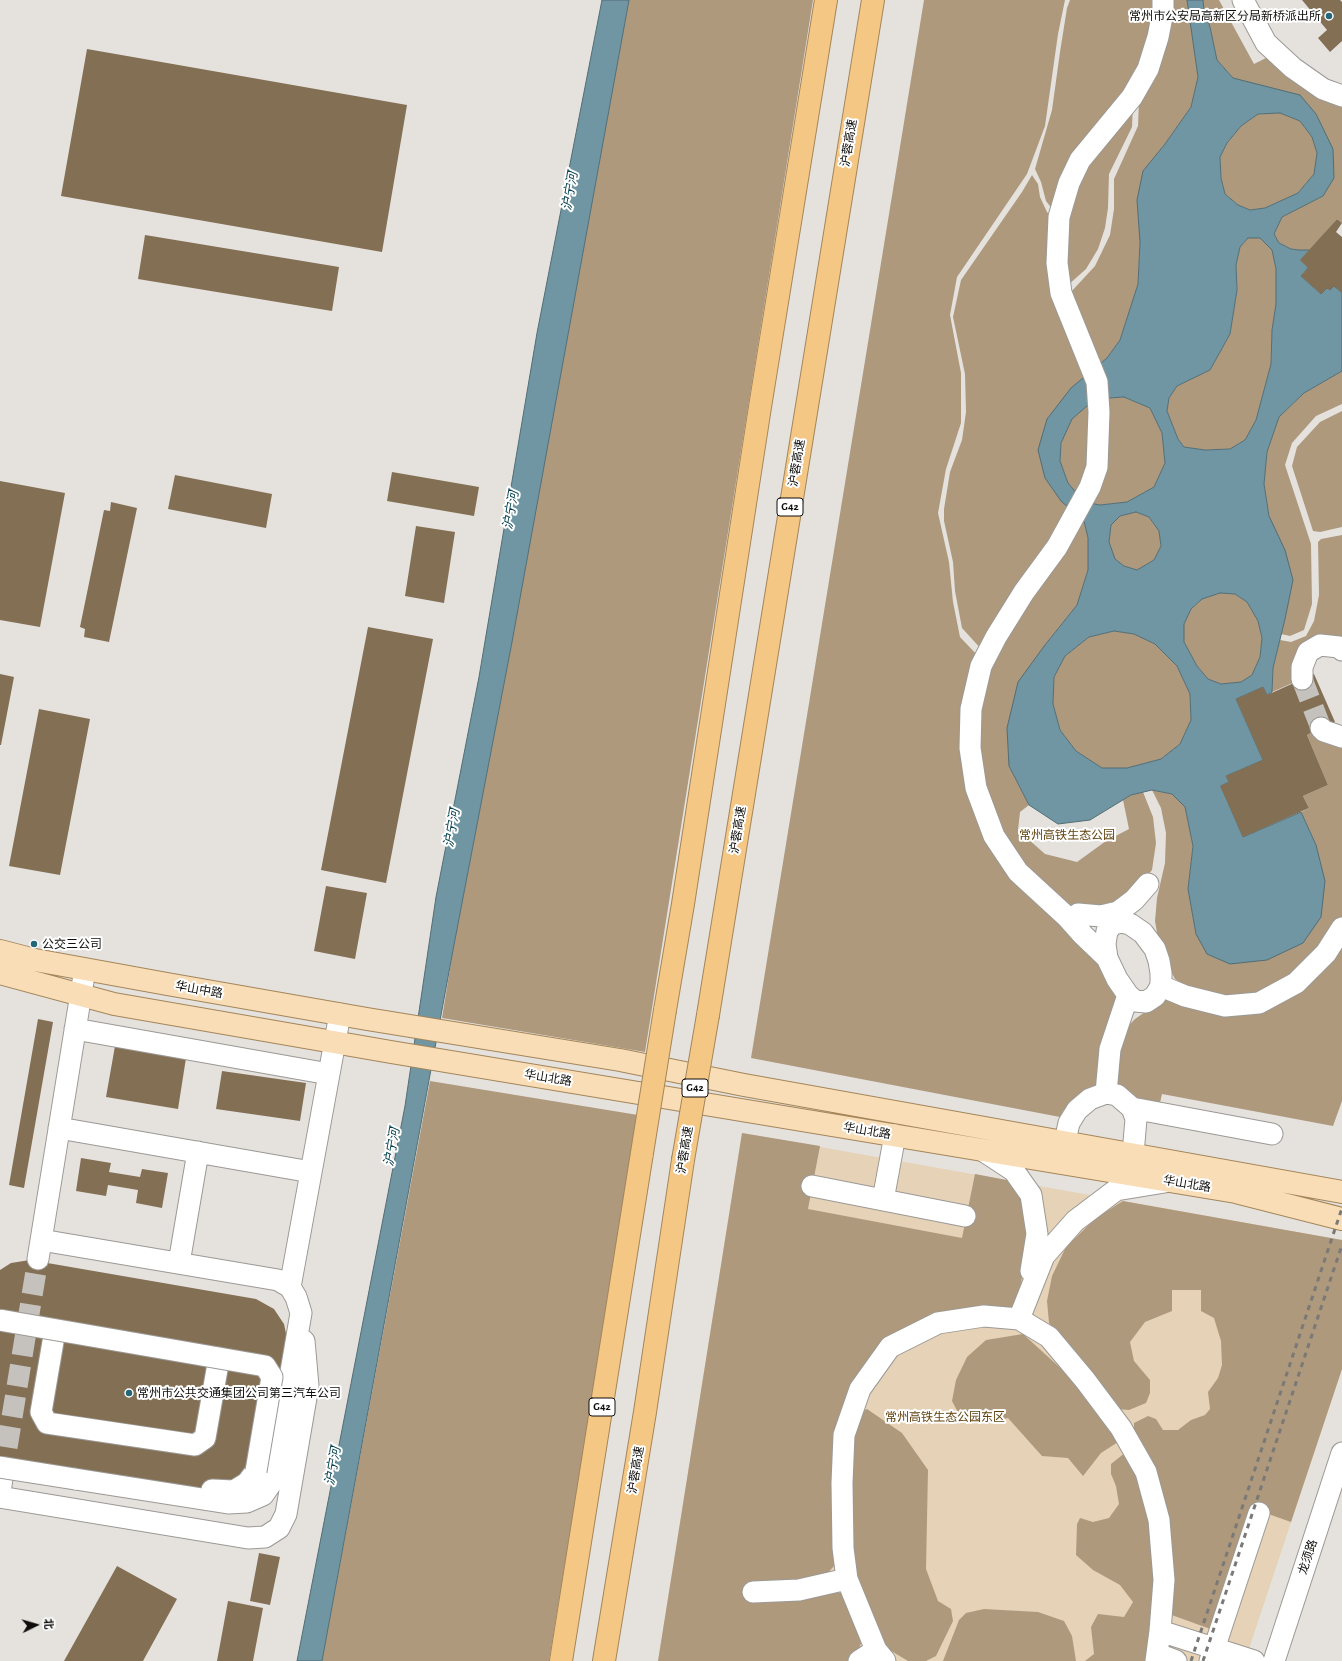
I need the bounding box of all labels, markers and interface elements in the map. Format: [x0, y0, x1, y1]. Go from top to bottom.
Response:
place label: 常州市公安局高新区分局新桥派出所 [1129, 9, 1321, 23]
marker: 常州市公安局高新区分局新桥派出所 [1324, 11, 1334, 21]
street label: 沪蓉高速 [838, 118, 860, 168]
water label: 沪宁河 [559, 170, 581, 212]
street label: 沪蓉高速 [786, 438, 808, 488]
water label: 沪宁河 [500, 489, 522, 531]
road number: G42 [777, 498, 803, 516]
street label: 沪蓉高速 [727, 805, 749, 855]
water label: 沪宁河 [441, 807, 463, 849]
park label: 常州高铁生态公园 [1019, 828, 1115, 842]
place label: 公交三公司 [42, 937, 102, 951]
marker: 公交三公司 [29, 939, 39, 949]
street label: 华山中路 [174, 979, 224, 1001]
street label: 华山北路 [523, 1067, 573, 1089]
road number: G42 [682, 1079, 708, 1097]
street label: 华山北路 [842, 1120, 892, 1142]
street label: 沪蓉高速 [674, 1125, 696, 1175]
water label: 沪宁河 [381, 1126, 403, 1168]
street label: 华山北路 [1162, 1173, 1212, 1195]
place label: 常州市公共交通集团公司第三汽车公司 [137, 1386, 341, 1400]
marker: 常州市公共交通集团公司第三汽车公司 [124, 1388, 134, 1398]
road number: G42 [589, 1398, 615, 1416]
park label: 常州高铁生态公园东区 [885, 1410, 1005, 1424]
water label: 沪宁河 [322, 1445, 344, 1487]
street label: 沪蓉高速 [625, 1445, 647, 1495]
street label: 龙须路 [1296, 1538, 1320, 1576]
north arrow [16, 1605, 56, 1645]
text: 北 [42, 1618, 54, 1630]

